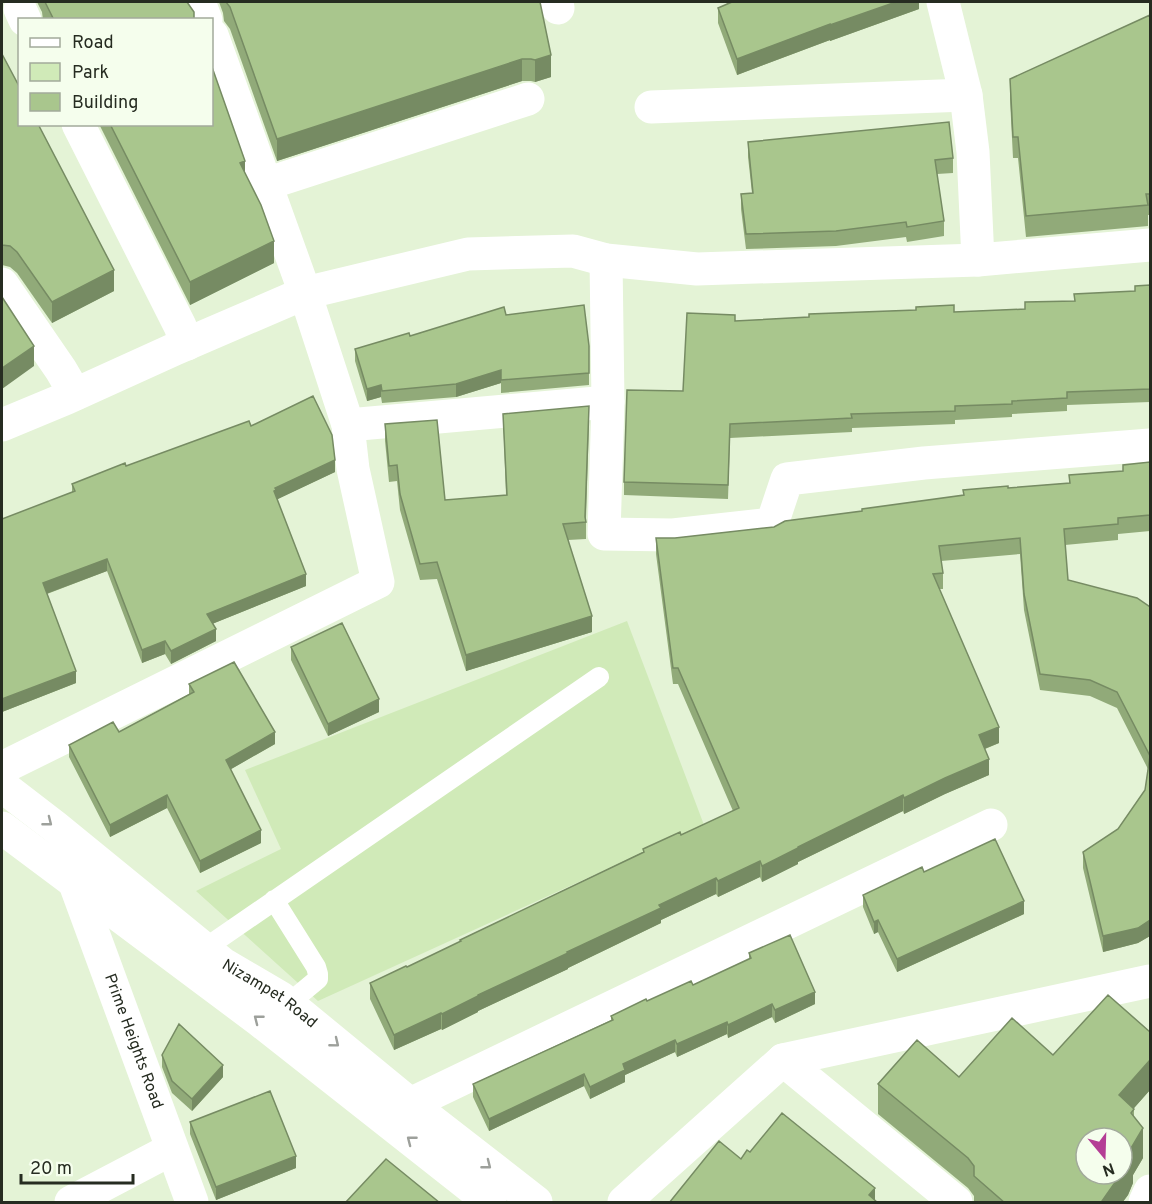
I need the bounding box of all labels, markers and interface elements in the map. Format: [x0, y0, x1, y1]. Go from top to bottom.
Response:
legend [18, 18, 213, 126]
text: Road [72, 32, 114, 55]
text: Park [72, 62, 109, 85]
text: Building [72, 92, 138, 115]
one-way arrow [41, 814, 52, 825]
street label: Nizampet Road [218, 955, 321, 1033]
street label: Prime Heights Road [99, 971, 167, 1112]
one-way arrow [253, 1016, 264, 1027]
one-way arrow [328, 1035, 339, 1046]
north arrow [1074, 1126, 1134, 1186]
one-way arrow [407, 1137, 418, 1148]
scale bar [21, 1147, 134, 1185]
one-way arrow [480, 1157, 491, 1168]
text: N [1100, 1157, 1117, 1180]
text: 20 m [30, 1158, 72, 1181]

